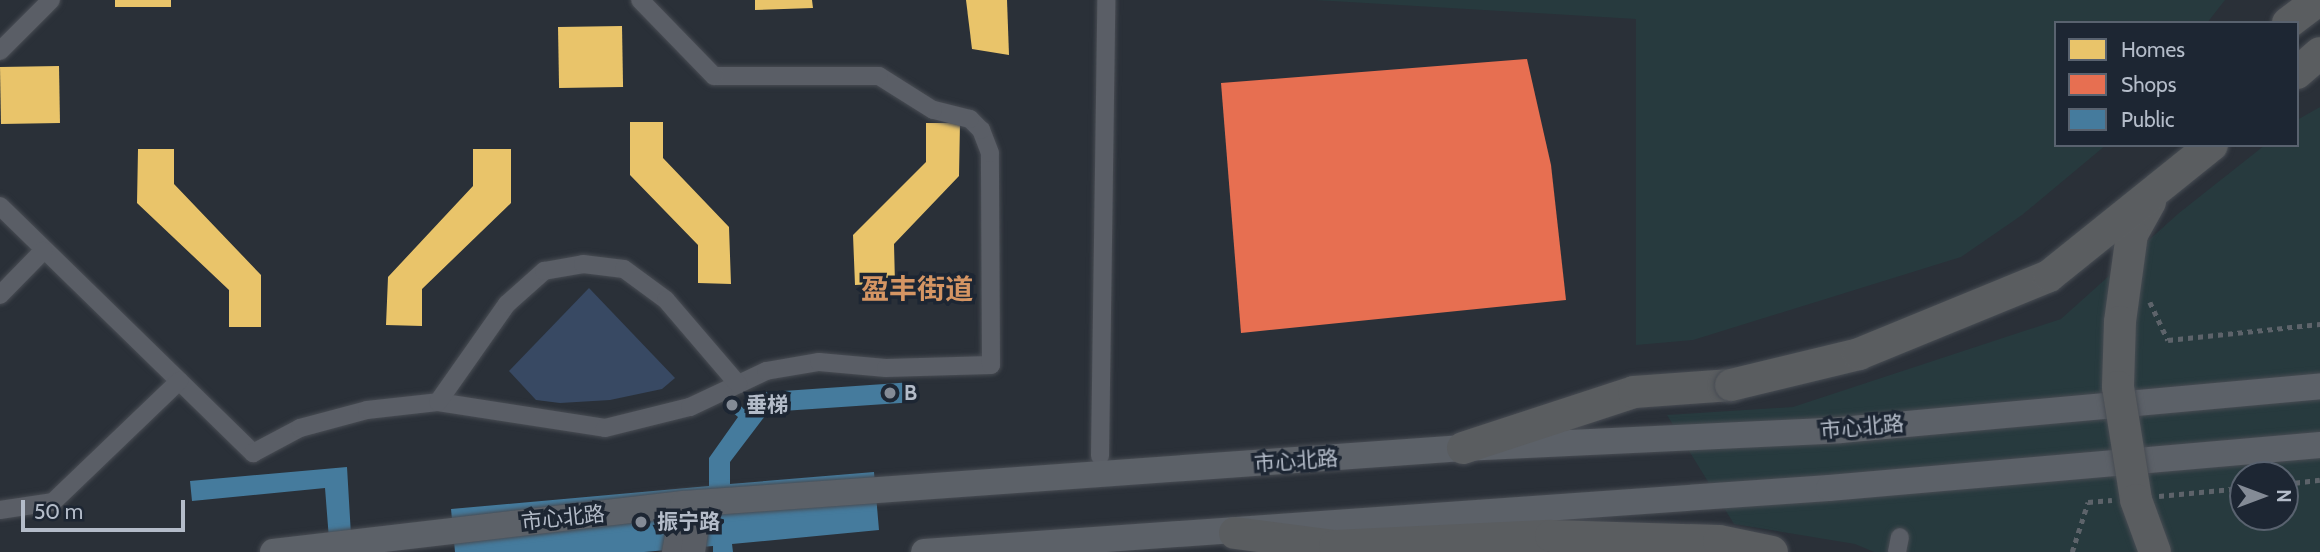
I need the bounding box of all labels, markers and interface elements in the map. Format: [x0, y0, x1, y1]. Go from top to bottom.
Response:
legend [2054, 21, 2299, 147]
text: Homes [2121, 37, 2185, 62]
text: Shops [2121, 72, 2176, 97]
text: Public [2121, 107, 2175, 132]
district label: 盈丰街道 [861, 272, 973, 306]
place label: B [904, 380, 917, 406]
marker: B [882, 385, 898, 401]
place label: 垂梯 [746, 392, 788, 418]
marker: 垂梯 [724, 397, 740, 413]
street label: 市心北路 [1819, 411, 1905, 443]
street label: 市心北路 [1253, 446, 1339, 476]
north arrow [2229, 461, 2299, 531]
scale bar [24, 486, 189, 530]
text: N [2272, 489, 2295, 503]
text: 50 m [34, 499, 83, 524]
street label: 市心北路 [520, 501, 606, 535]
place label: 振宁路 [657, 509, 720, 535]
marker: 振宁路 [631, 512, 651, 532]

